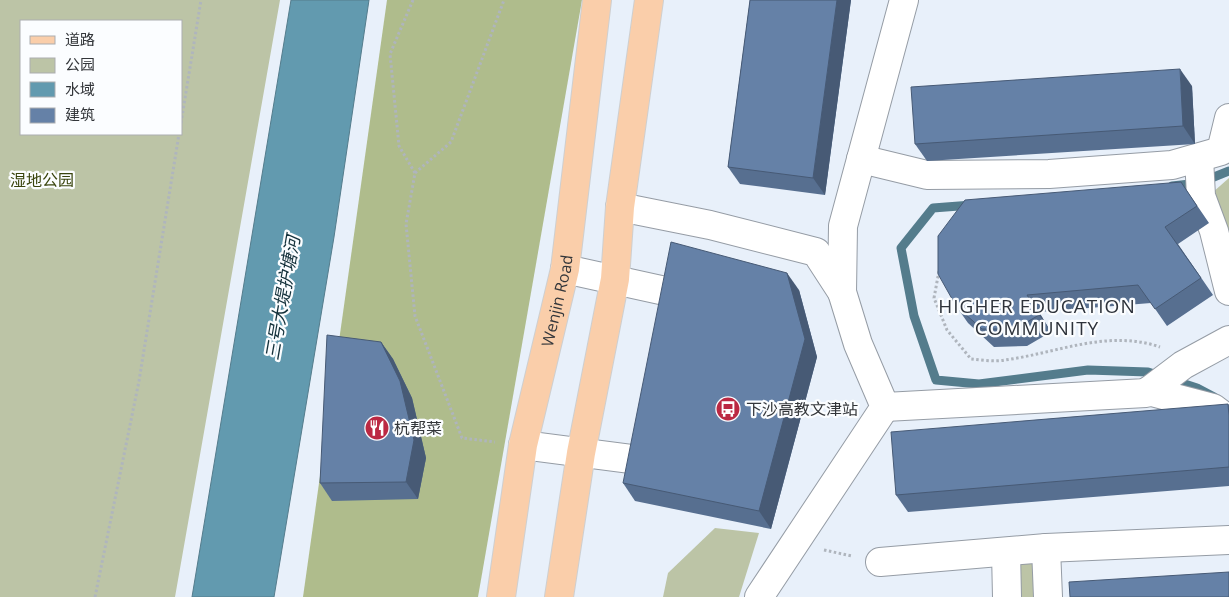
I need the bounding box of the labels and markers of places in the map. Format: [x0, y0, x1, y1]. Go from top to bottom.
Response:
bus stop icon: 下沙高教文津站 [715, 396, 741, 422]
place label: 下沙高教文津站 [746, 398, 858, 420]
restaurant icon: 杭帮菜 [364, 415, 390, 441]
place label: 杭帮菜 [394, 417, 442, 439]

